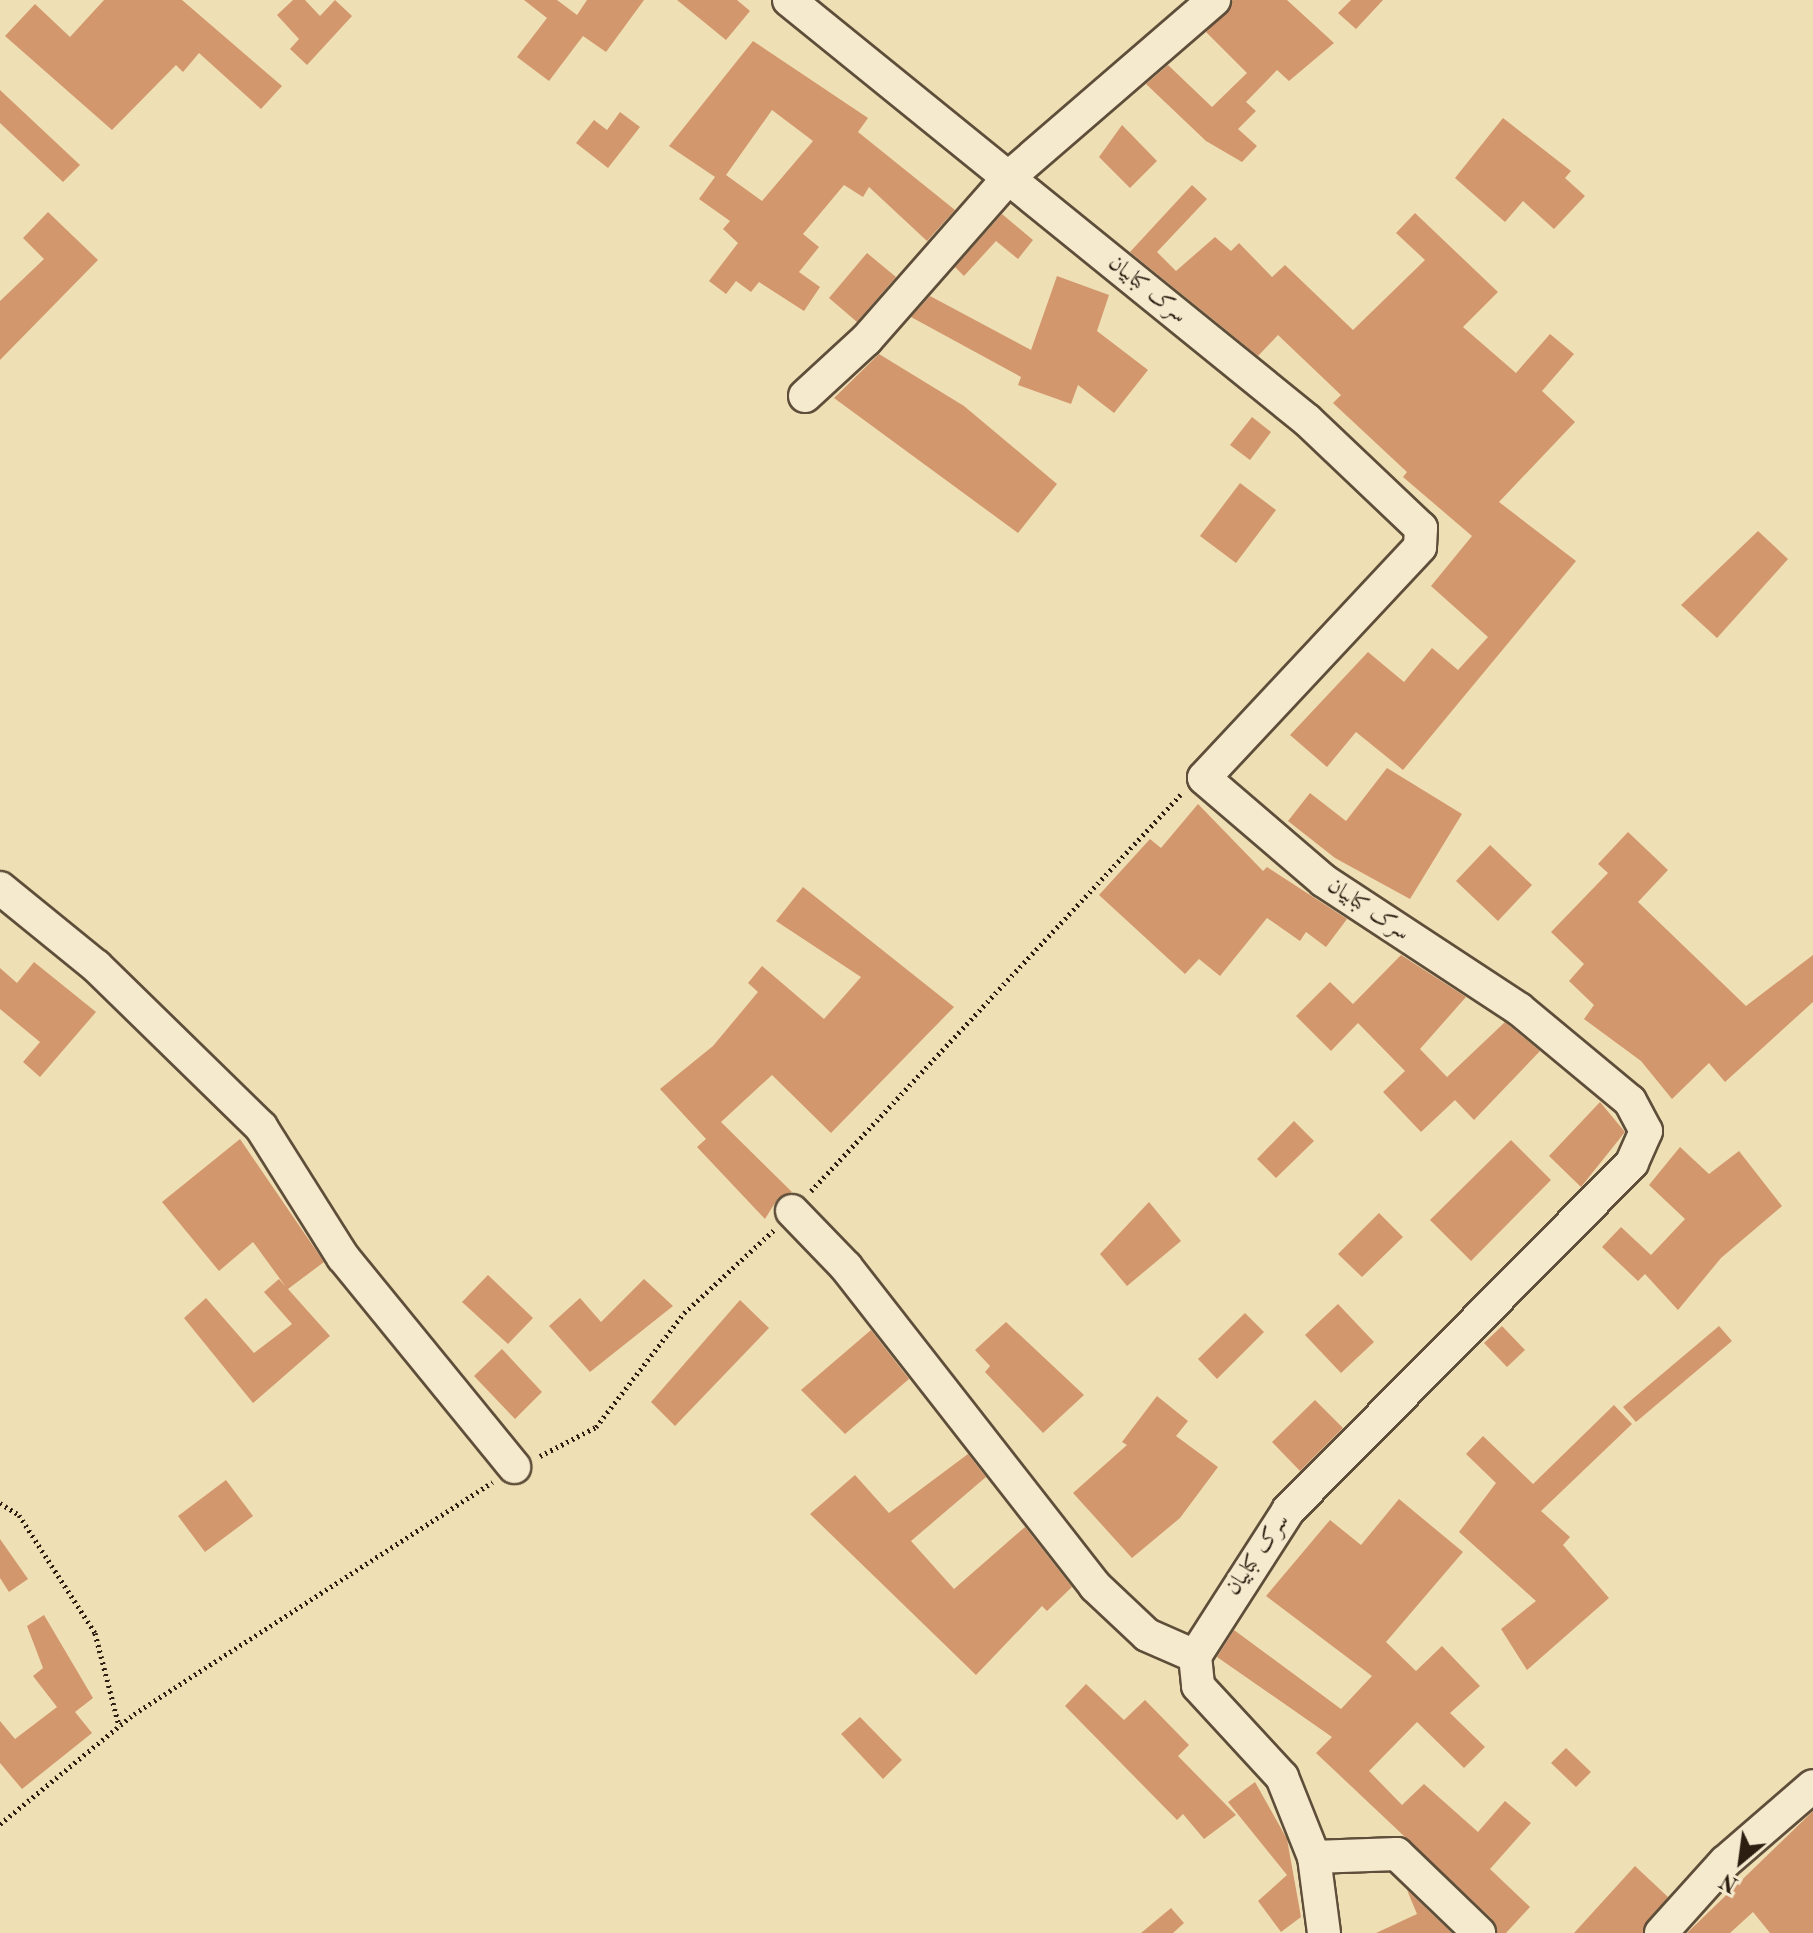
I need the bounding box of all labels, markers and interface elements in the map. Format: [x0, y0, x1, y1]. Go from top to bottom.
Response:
street label: سرک کبابیان [1102, 250, 1192, 330]
street label: سرک کبابیان [1322, 873, 1414, 947]
street label: سرک کبابیان [1220, 1509, 1296, 1601]
north arrow [1701, 1821, 1781, 1901]
text: N [1717, 1868, 1742, 1896]

